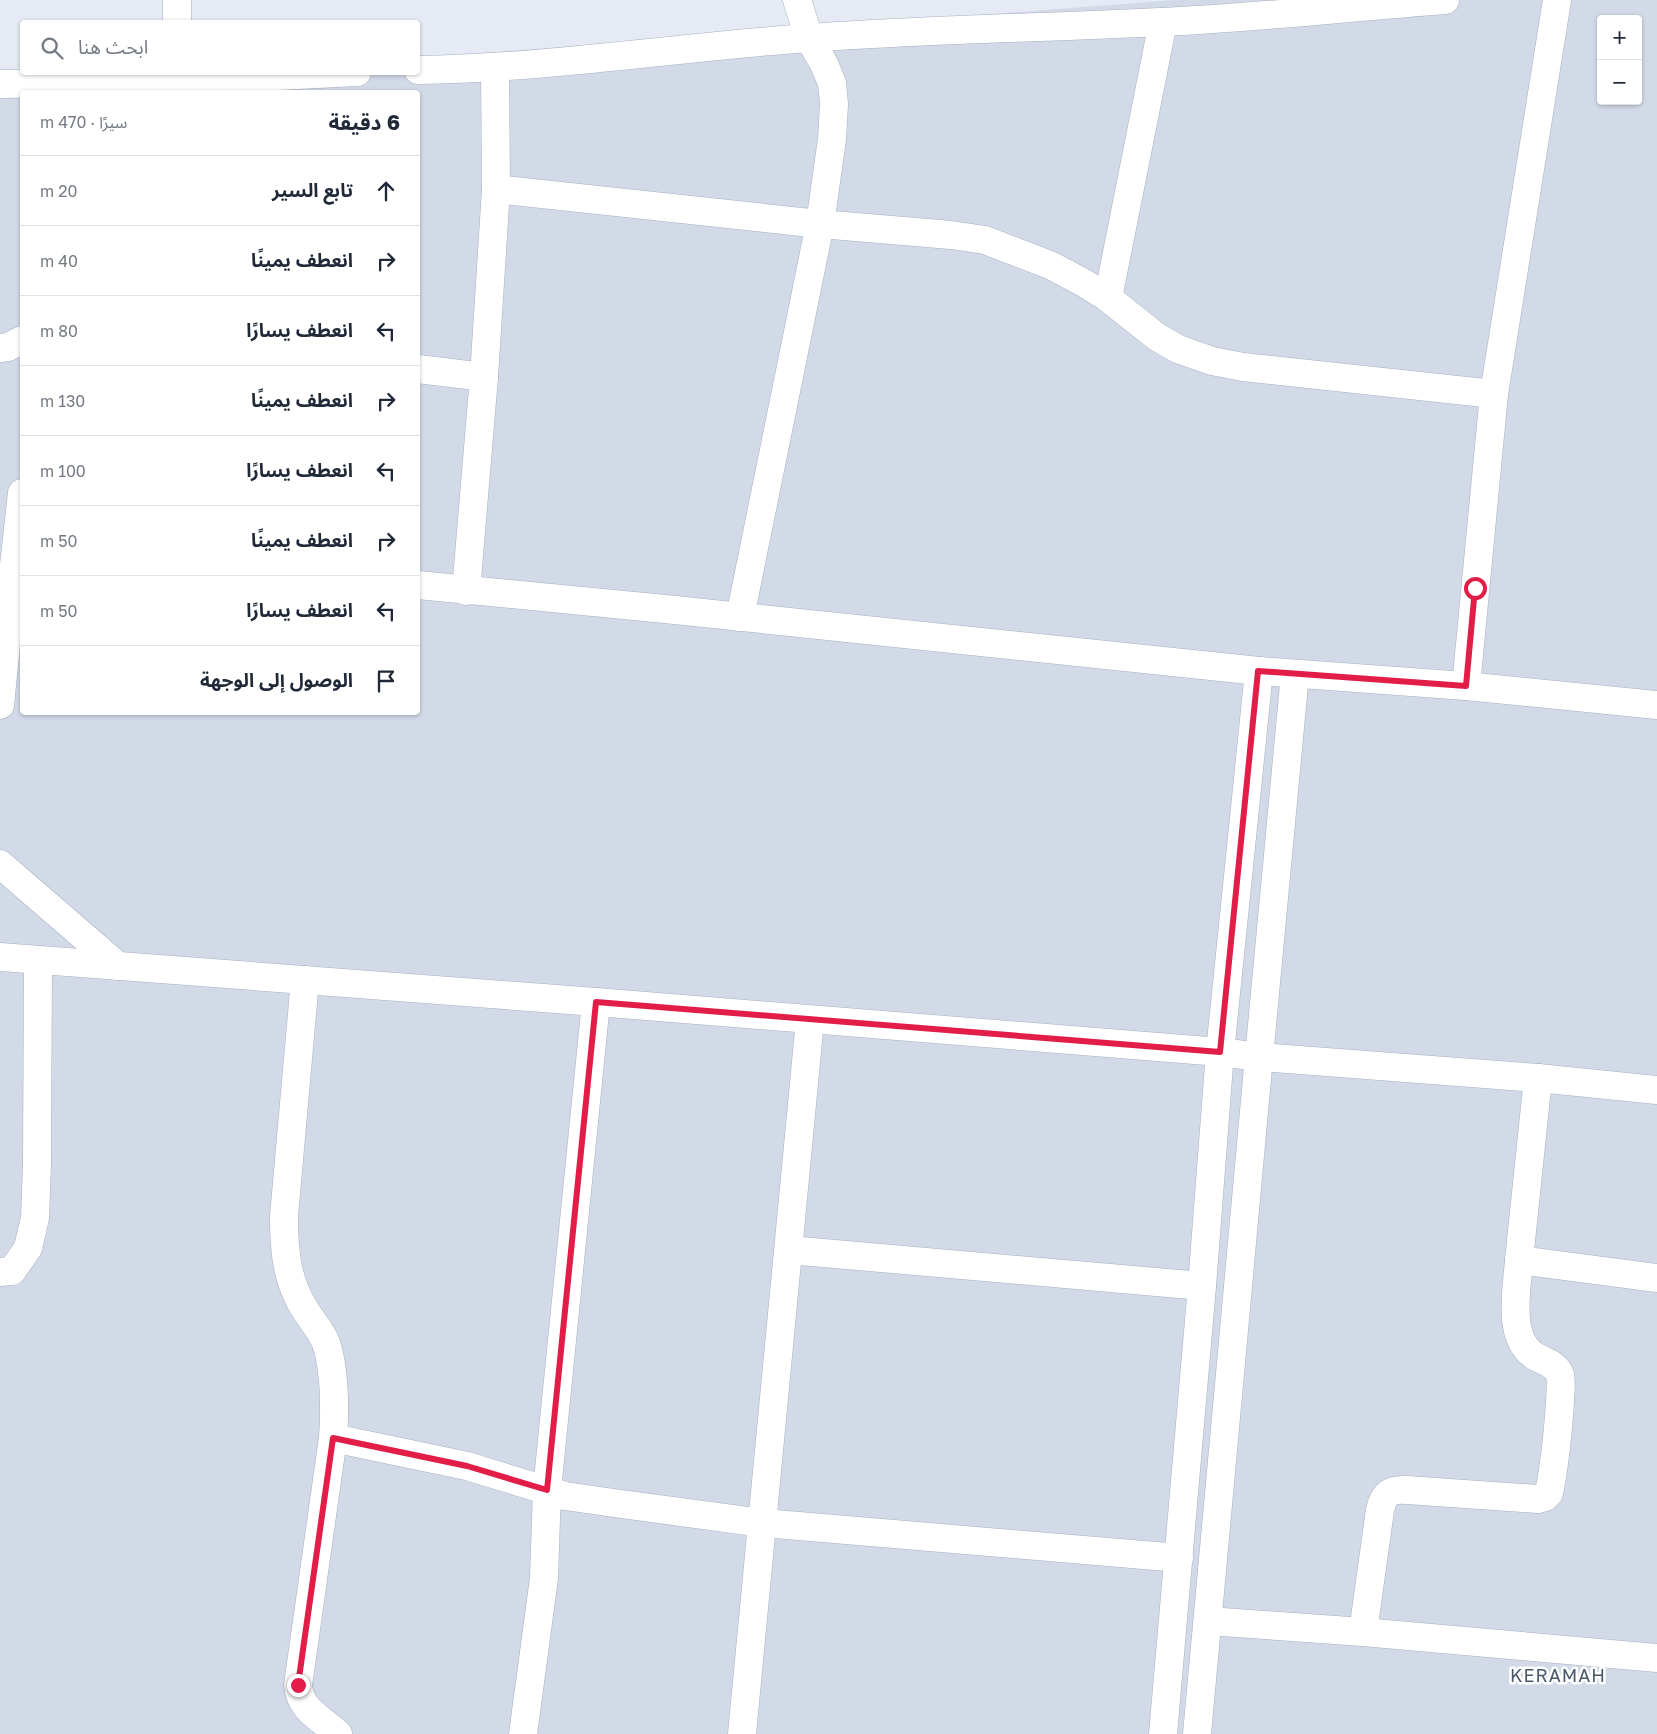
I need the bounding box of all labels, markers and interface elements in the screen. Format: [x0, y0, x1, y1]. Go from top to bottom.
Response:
map controls [1597, 15, 1642, 105]
button: + [1597, 15, 1642, 60]
search box [20, 20, 420, 75]
icon: search [38, 34, 66, 62]
text: ابحث هنا [78, 35, 148, 58]
button: − [1597, 60, 1642, 105]
text: 6 دقيقة [329, 109, 400, 135]
text: سيرًا · 470 m [40, 112, 127, 132]
icon: ahead [372, 177, 400, 205]
text: تابع السير [272, 178, 353, 201]
text: 20 m [40, 181, 77, 201]
icon: right [372, 247, 400, 275]
text: انعطف يمينًا [251, 248, 353, 271]
text: 40 m [40, 251, 78, 271]
icon: left [372, 317, 400, 345]
text: انعطف يسارًا [246, 318, 353, 341]
text: 80 m [40, 321, 78, 341]
icon: right [372, 387, 400, 415]
text: انعطف يمينًا [251, 388, 353, 411]
text: 130 m [40, 391, 85, 411]
icon: left [372, 457, 400, 485]
text: انعطف يسارًا [246, 458, 353, 481]
text: 100 m [40, 461, 86, 481]
icon: right [372, 527, 400, 555]
text: انعطف يمينًا [251, 528, 353, 551]
text: 50 m [40, 531, 77, 551]
route start [1464, 577, 1487, 600]
icon: left [372, 597, 400, 625]
text: انعطف يسارًا [246, 598, 353, 621]
text: 50 m [40, 601, 77, 621]
icon: arrive [372, 667, 400, 695]
text: الوصول إلى الوجهة [200, 668, 353, 691]
district label: KERAMAH [1510, 1664, 1606, 1686]
route end [287, 1674, 310, 1697]

